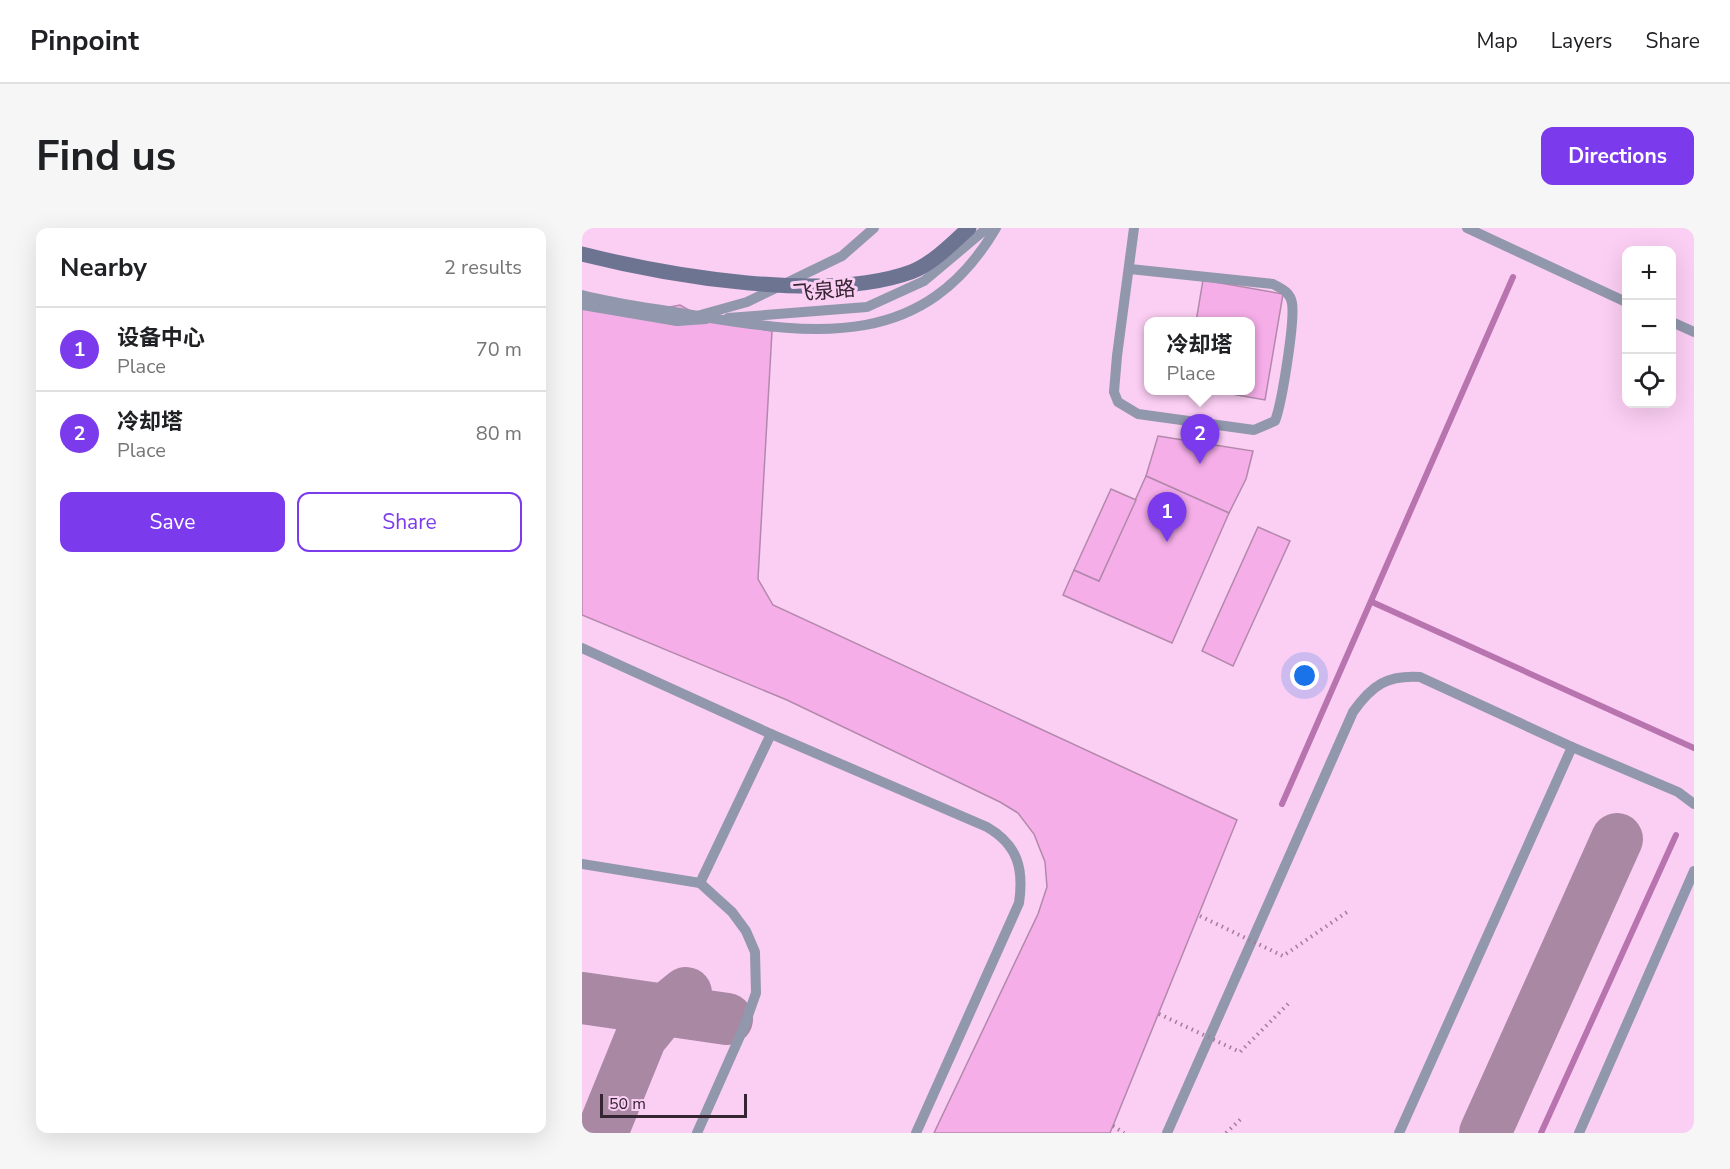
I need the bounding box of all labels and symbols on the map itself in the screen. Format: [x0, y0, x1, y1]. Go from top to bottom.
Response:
street label: 飞泉路 [791, 274, 857, 308]
pin: 2 [1180, 414, 1220, 464]
pin: 1 [1148, 492, 1186, 542]
your location [1290, 661, 1319, 690]
scale bar [600, 1091, 747, 1118]

